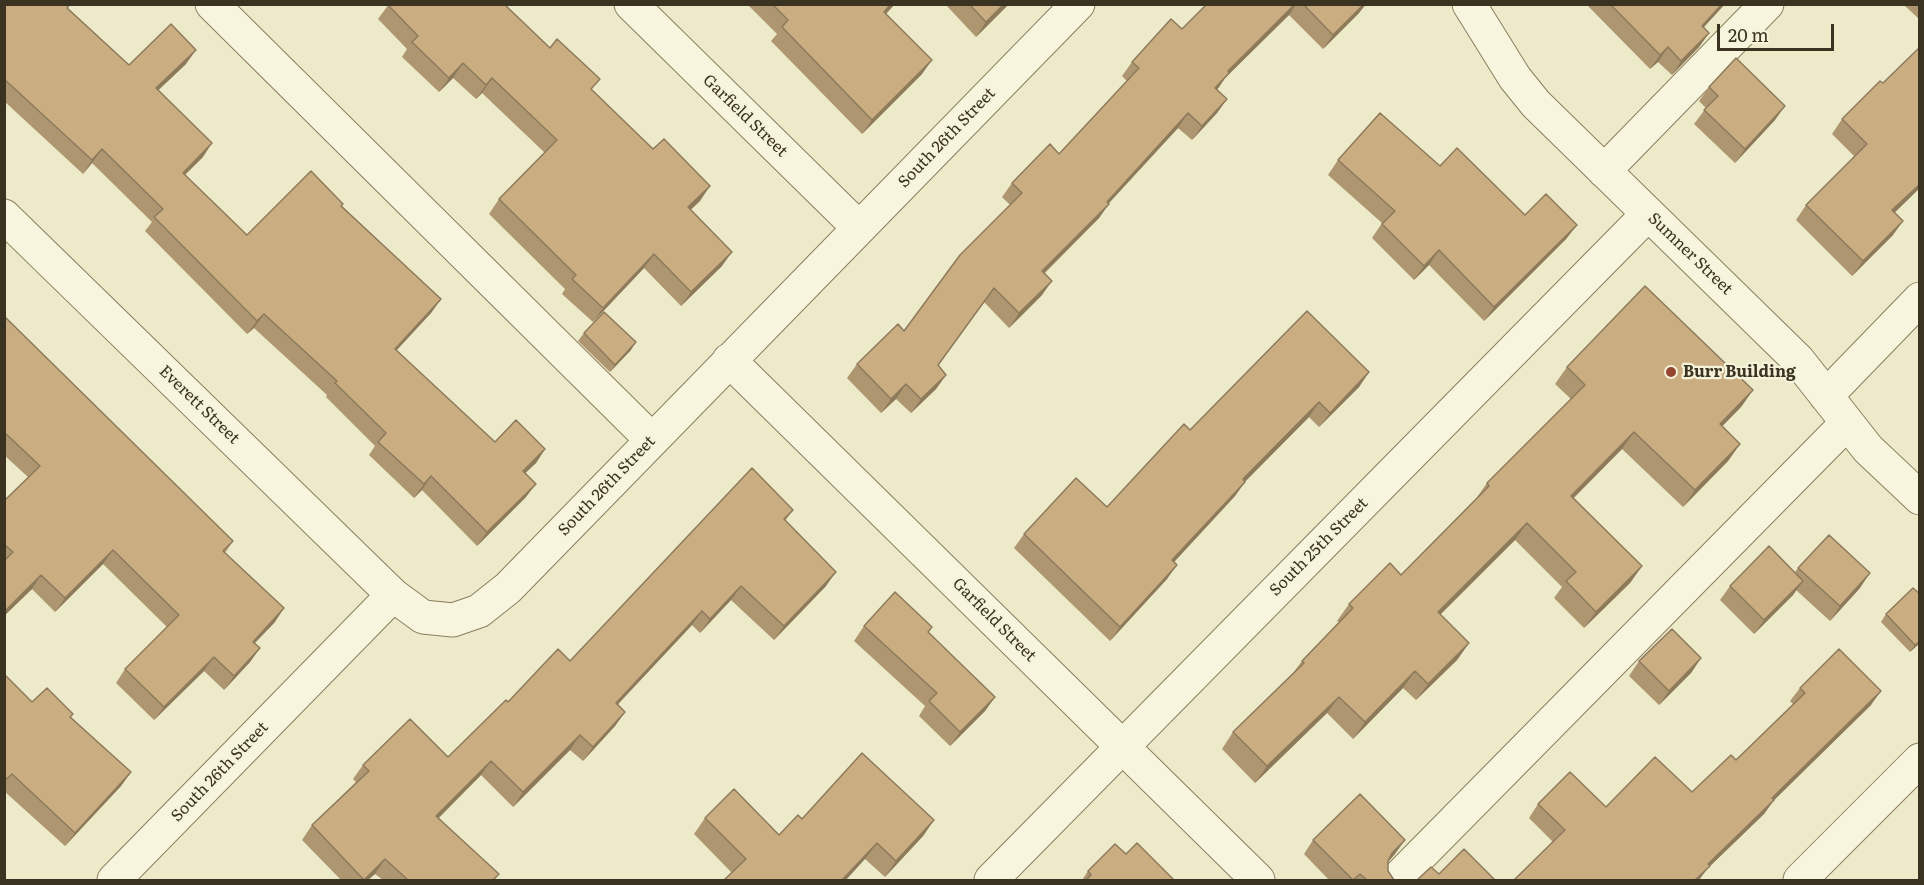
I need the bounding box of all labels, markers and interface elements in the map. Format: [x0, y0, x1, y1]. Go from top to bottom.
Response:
scale bar [1720, 12, 1837, 50]
text: 20 m [1728, 21, 1769, 48]
street label: Garfield Street [699, 71, 791, 161]
street label: South 26th Street [894, 84, 1000, 192]
street label: Sumner Street [1644, 209, 1736, 299]
street label: Everett Street [155, 362, 243, 448]
place label: Burr Building [1683, 362, 1796, 382]
marker: Burr Building [1664, 365, 1678, 379]
street label: South 26th Street [554, 432, 660, 540]
street label: South 25th Street [1266, 494, 1372, 600]
street label: Garfield Street [948, 574, 1040, 666]
street label: South 26th Street [167, 718, 273, 826]

